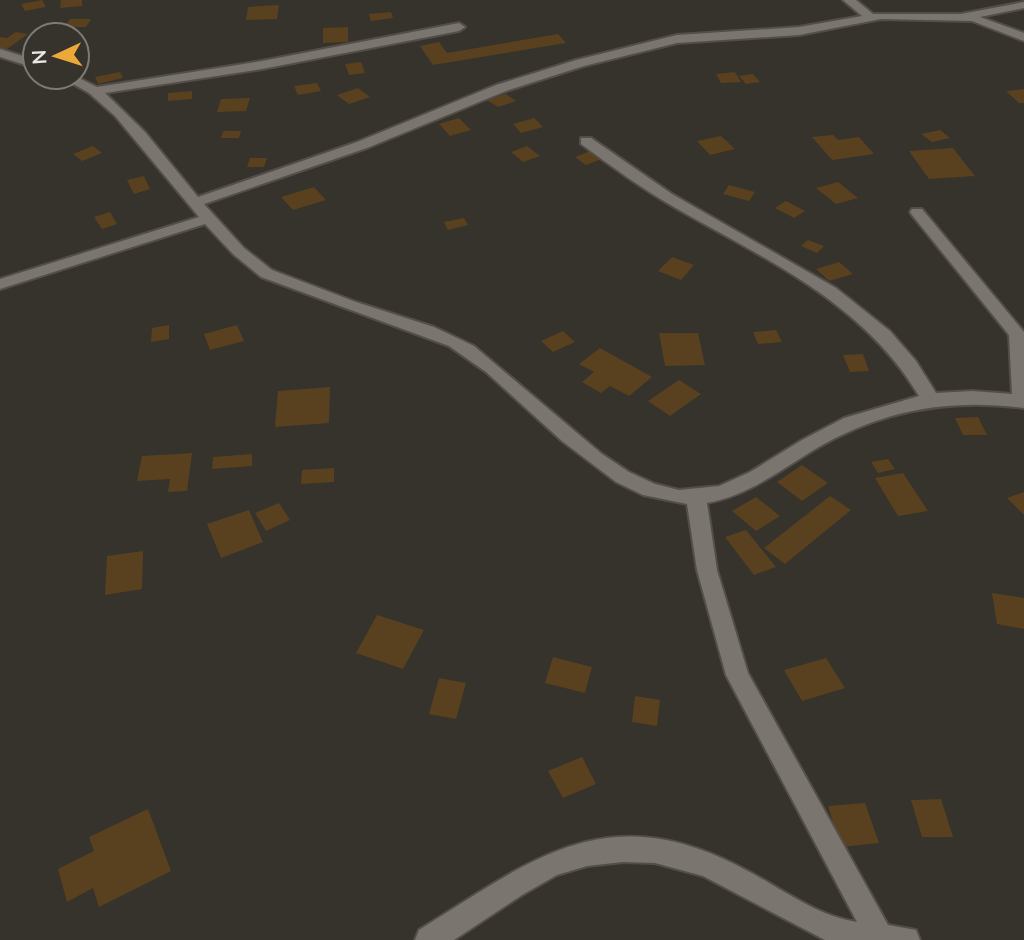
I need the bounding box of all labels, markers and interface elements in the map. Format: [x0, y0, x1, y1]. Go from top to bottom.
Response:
north arrow [21, 21, 91, 91]
text: N [27, 49, 51, 65]

